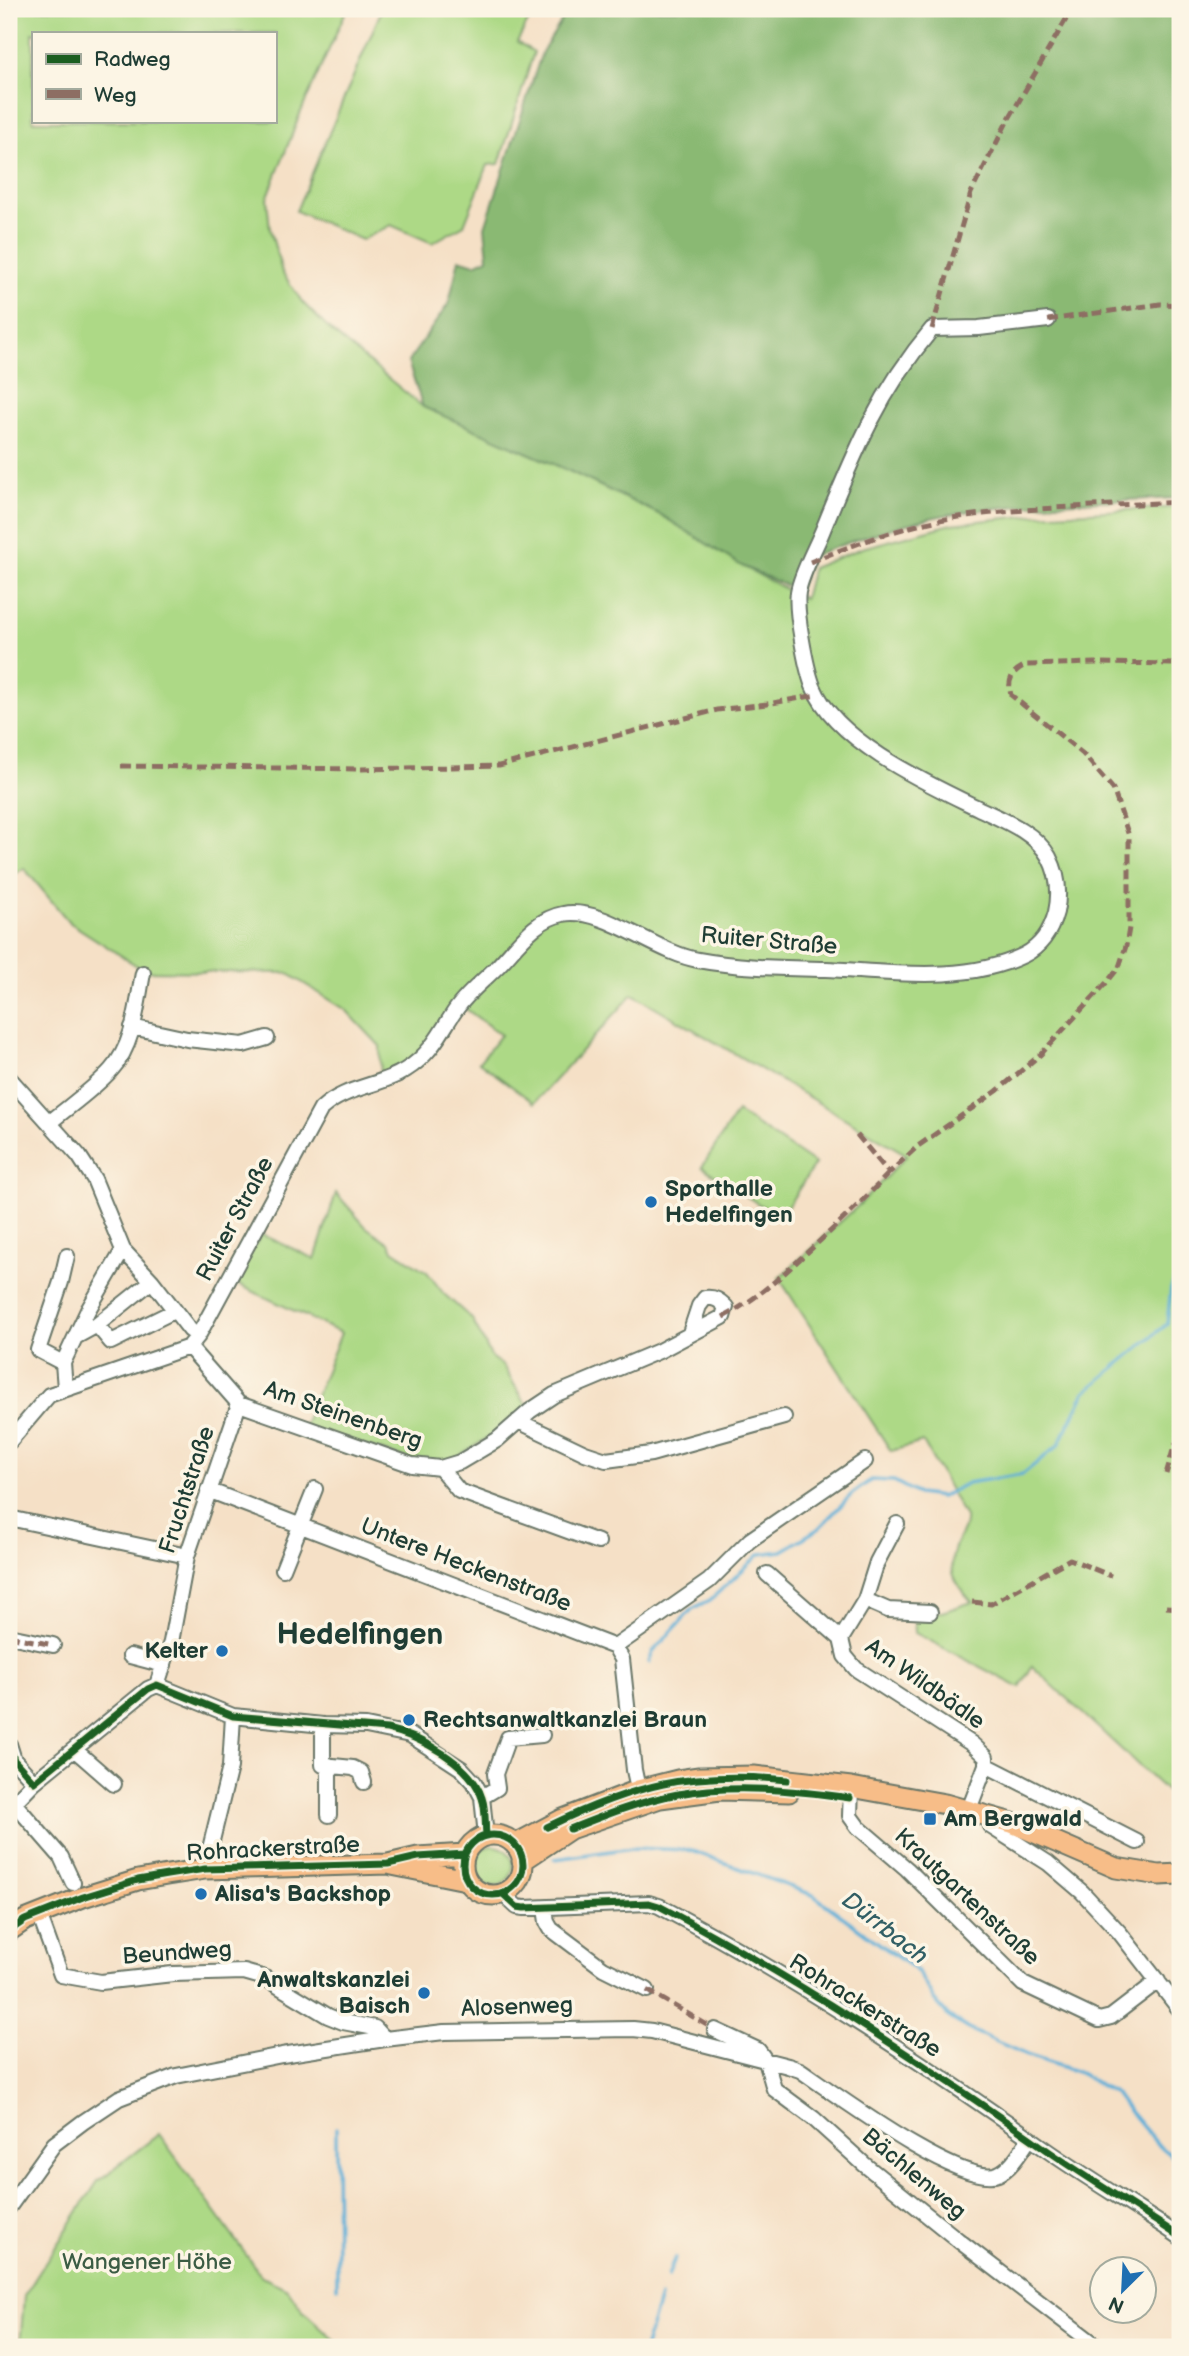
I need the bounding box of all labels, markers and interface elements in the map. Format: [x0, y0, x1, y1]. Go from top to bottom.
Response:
legend [32, 32, 276, 122]
text: Radweg [94, 47, 171, 72]
text: Weg [94, 83, 137, 108]
street label: Ruiter Straße [700, 921, 838, 961]
street label: Ruiter Straße [190, 1152, 280, 1286]
place label: Sporthalle Hedelfingen [665, 1175, 793, 1229]
marker: Sporthalle Hedelfingen [643, 1194, 659, 1210]
street label: Am Steinenberg [260, 1375, 426, 1455]
street label: Fruchtstraße [153, 1423, 221, 1557]
street label: Untere Heckenstraße [357, 1512, 575, 1618]
district label: Hedelfingen [277, 1617, 443, 1653]
street label: Am Wildbädle [860, 1633, 990, 1735]
place label: Kelter [145, 1637, 209, 1665]
marker: Kelter [214, 1643, 230, 1659]
place label: Rechtsanwaltkanzlei Braun [423, 1706, 707, 1734]
marker: Rechtsanwaltkanzlei Braun [401, 1712, 417, 1728]
place label: Am Bergwald [943, 1805, 1082, 1833]
marker: Am Bergwald [922, 1811, 938, 1827]
street label: Krautgartenstraße [889, 1822, 1045, 1972]
street label: Rohrackerstraße [185, 1830, 361, 1868]
place label: Alisa's Backshop [214, 1880, 391, 1908]
water label: Dürrbach [836, 1885, 934, 1971]
marker: Alisa's Backshop [193, 1886, 209, 1902]
street label: Beundweg [121, 1935, 233, 1971]
street label: Rohrackerstraße [784, 1948, 946, 2064]
place label: Anwaltskanzlei Baisch [256, 1966, 410, 2020]
marker: Anwaltskanzlei Baisch [416, 1985, 432, 2001]
street label: Alosenweg [460, 1991, 574, 2023]
street label: Bächlenweg [856, 2122, 972, 2226]
park label: Wangener Höhe [62, 2248, 232, 2276]
north arrow [1088, 2254, 1158, 2324]
text: N [1105, 2291, 1128, 2318]

